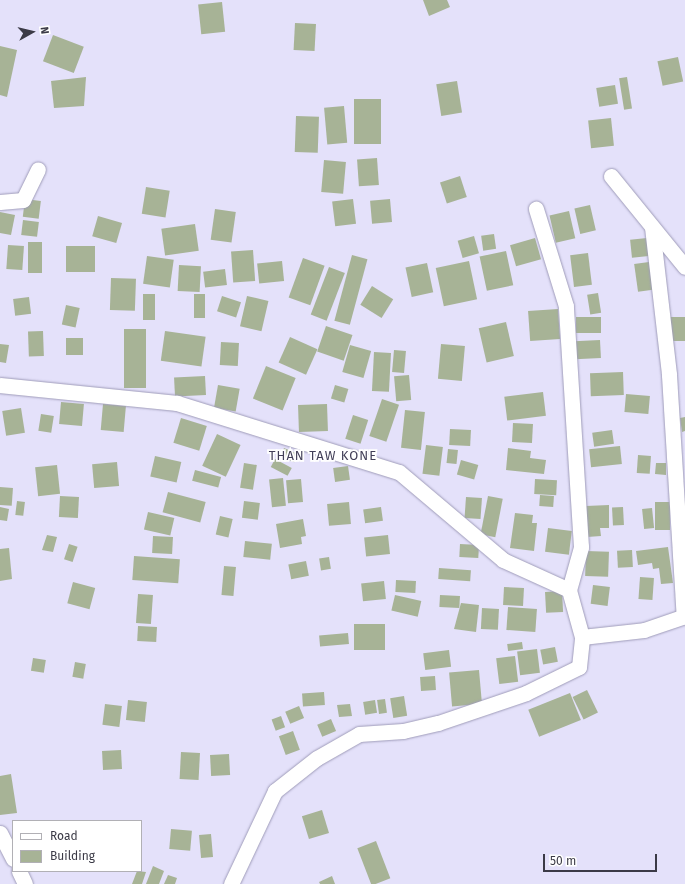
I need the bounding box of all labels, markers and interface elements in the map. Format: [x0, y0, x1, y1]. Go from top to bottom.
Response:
north arrow [12, 12, 52, 52]
text: N [37, 26, 51, 35]
district label: THAN TAW KONE [269, 448, 377, 464]
legend [12, 820, 142, 872]
text: Road [50, 829, 78, 843]
scale bar [545, 846, 659, 872]
text: Building [50, 849, 95, 863]
text: 50 m [550, 854, 576, 868]

